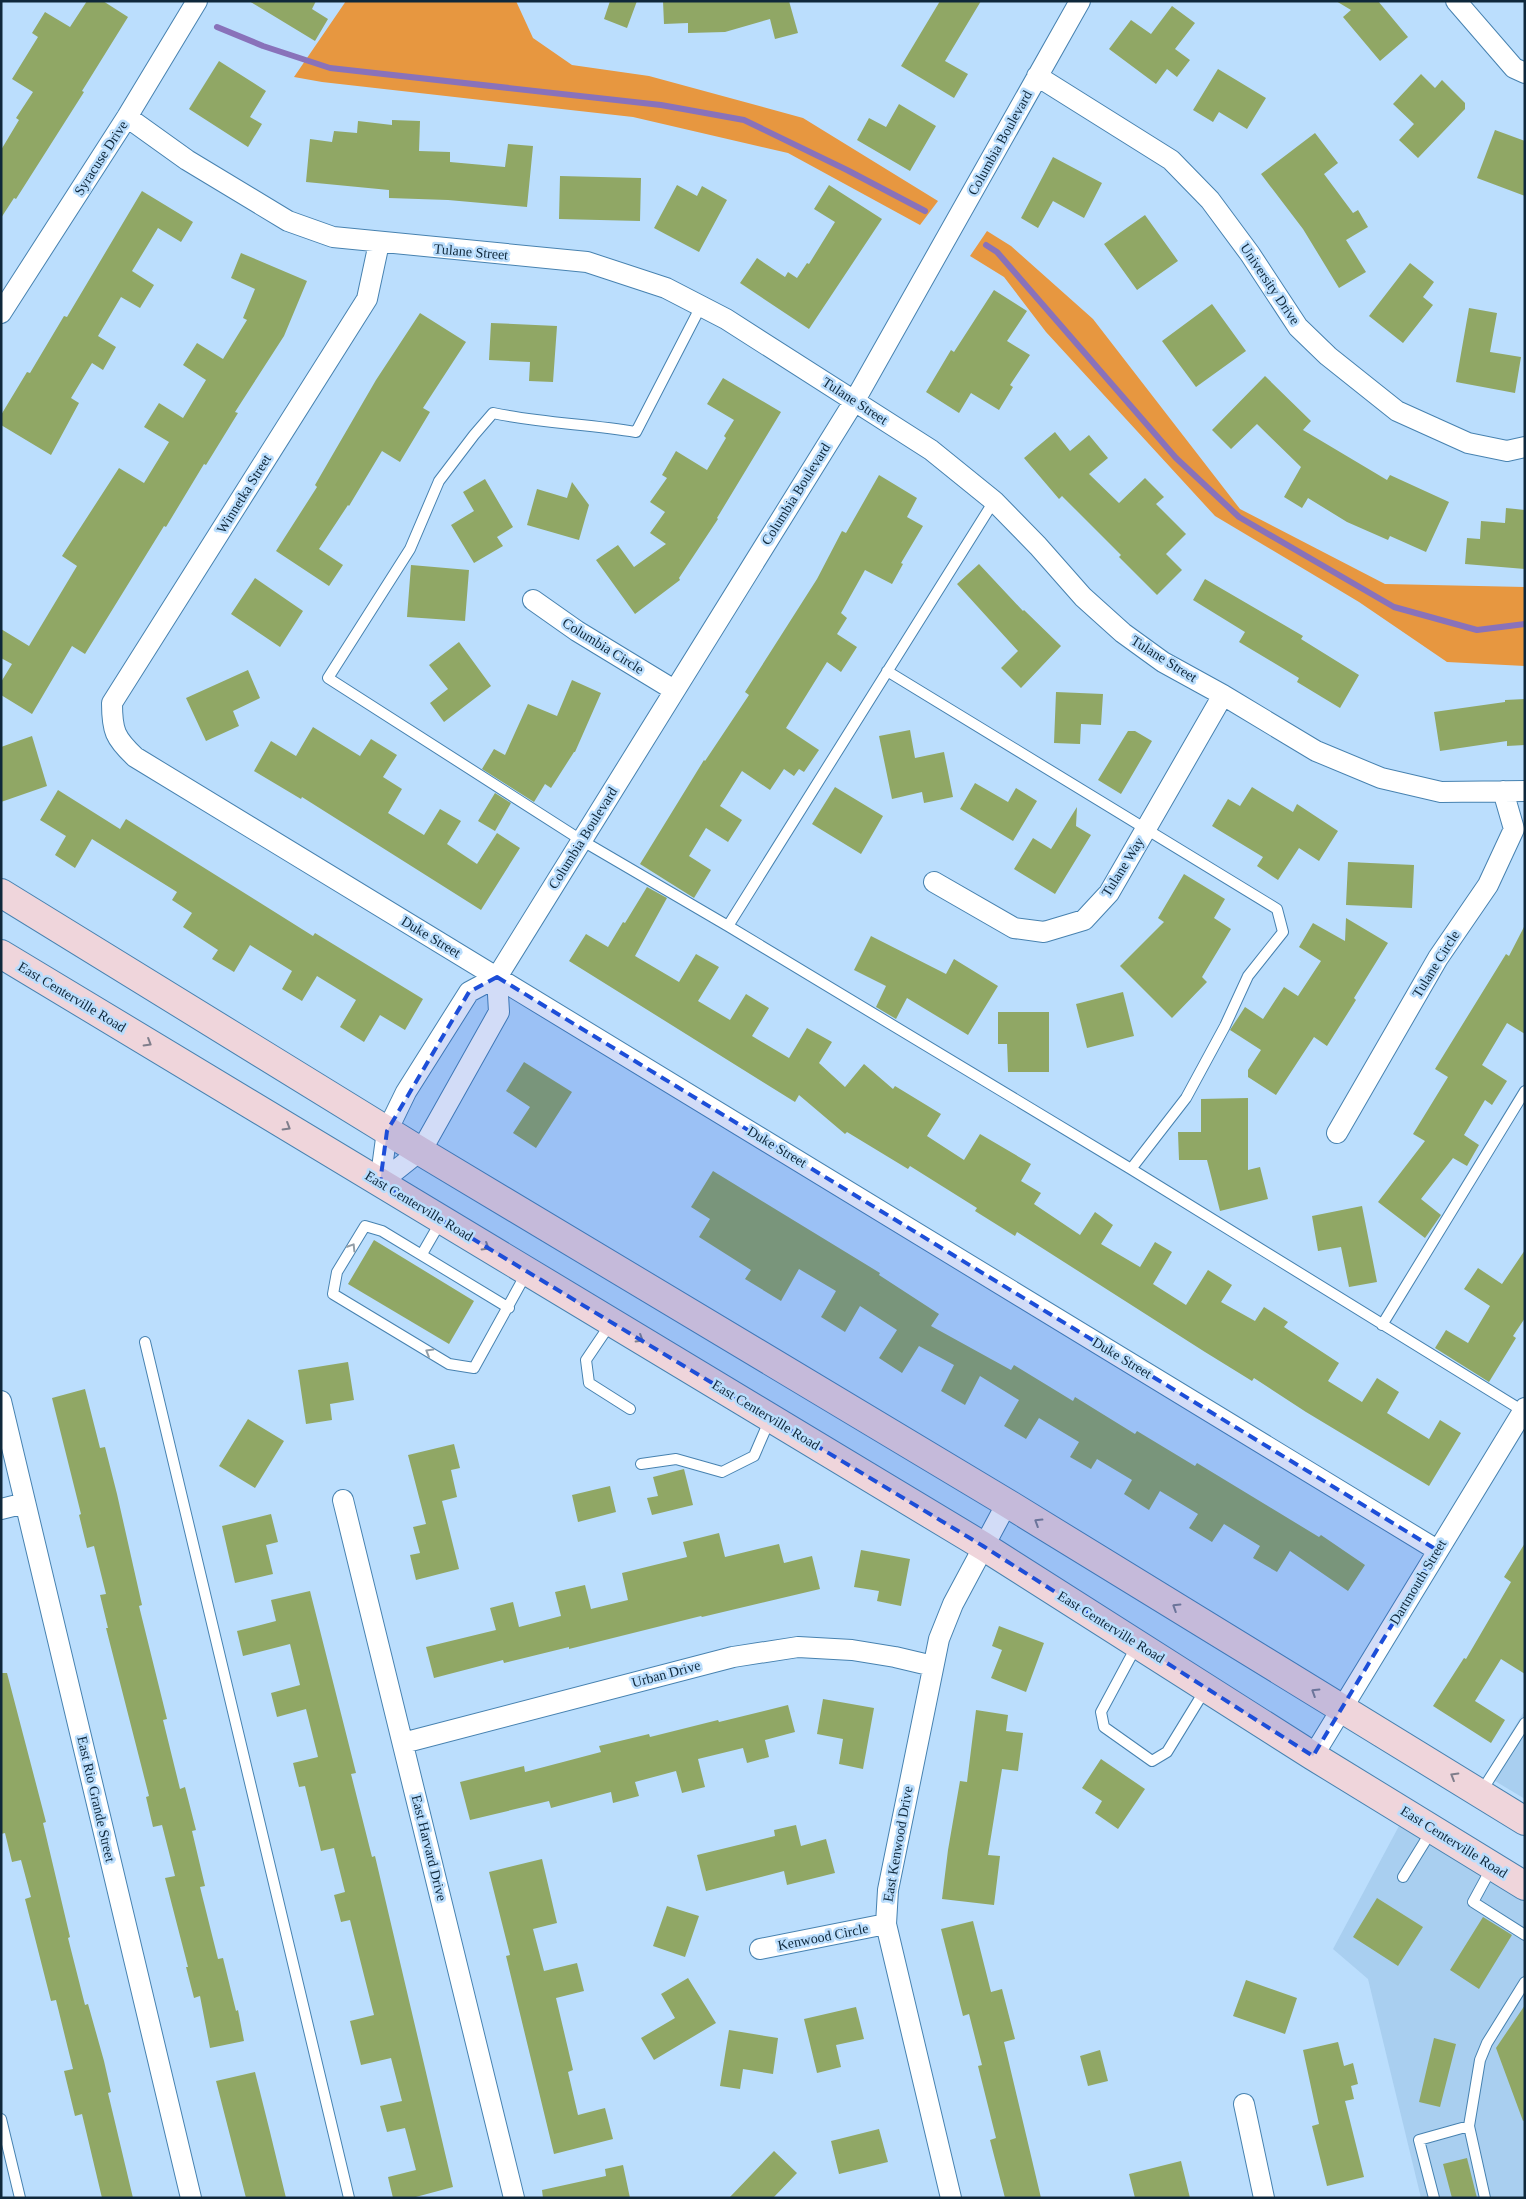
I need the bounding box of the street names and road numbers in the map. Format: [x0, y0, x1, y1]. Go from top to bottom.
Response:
street label: Columbia Boulevard [965, 88, 1035, 198]
street label: Syracuse Drive [71, 118, 131, 198]
street label: Tulane Street [433, 241, 509, 263]
street label: University Drive [1237, 241, 1303, 327]
street label: Tulane Street [820, 374, 890, 428]
street label: Columbia Boulevard [759, 440, 833, 548]
street label: Winnetka Street [214, 452, 274, 536]
street label: Columbia Circle [560, 615, 646, 677]
street label: Tulane Street [1128, 633, 1200, 685]
street label: Columbia Boulevard [546, 784, 620, 892]
street label: Tulane Way [1099, 835, 1147, 899]
street label: Duke Street [399, 913, 463, 961]
street label: Tulane Circle [1409, 928, 1463, 1000]
street label: East Centerville Road [15, 959, 129, 1035]
street label: Duke Street [745, 1123, 809, 1171]
street label: East Centerville Road [362, 1168, 476, 1244]
street label: Duke Street [1090, 1334, 1154, 1382]
street label: East Centerville Road [709, 1377, 823, 1453]
street label: Dartmouth Street [1387, 1537, 1449, 1627]
street label: East Centerville Road [1055, 1588, 1167, 1666]
street label: Urban Drive [630, 1658, 702, 1690]
street label: East Rio Grande Street [74, 1735, 118, 1863]
street label: East Kenwood Drive [880, 1785, 916, 1903]
street label: East Harvard Drive [409, 1793, 449, 1903]
street label: East Centerville Road [1398, 1803, 1510, 1881]
street label: Kenwood Circle [776, 1921, 870, 1953]

